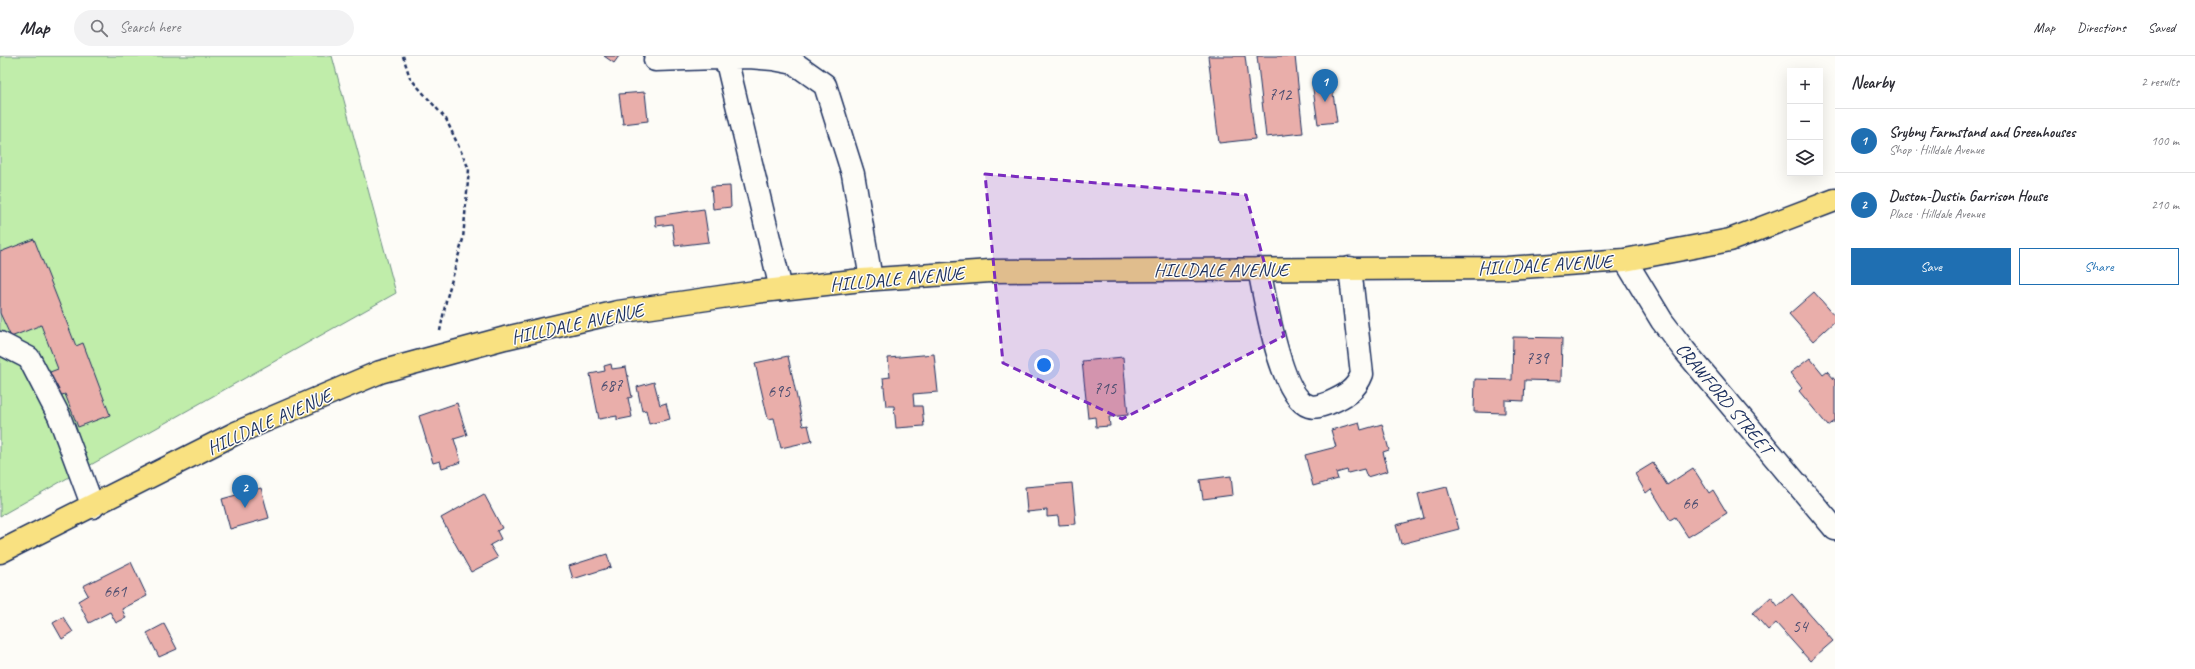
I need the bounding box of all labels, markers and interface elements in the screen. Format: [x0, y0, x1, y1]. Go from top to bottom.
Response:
search box [74, 10, 354, 46]
text: Map [20, 16, 50, 40]
icon: search [88, 17, 110, 39]
text: Search here [120, 18, 181, 37]
text: Map [2034, 19, 2055, 36]
text: Directions [2077, 19, 2126, 36]
text: Saved [2148, 19, 2175, 36]
map controls [1787, 68, 1823, 176]
button: + [1787, 68, 1823, 104]
pin: 1 [1312, 69, 1338, 102]
text: Nearby [1851, 72, 1894, 93]
text: 2 results [2141, 74, 2179, 90]
house number: 712 [1269, 84, 1293, 105]
button: − [1787, 104, 1823, 140]
text: Srybny Farmstand and Greenhouses [1889, 123, 2075, 142]
text: 1 [1861, 133, 1867, 149]
text: 100 m [2151, 133, 2179, 149]
button: layers [1787, 140, 1823, 176]
text: Shop · Hilldale Avenue [1889, 142, 1984, 158]
text: Duston-Dustin Garrison House [1889, 187, 2047, 206]
text: 2 [1861, 197, 1867, 213]
text: 210 m [2151, 197, 2179, 213]
text: Place · Hilldale Avenue [1889, 206, 1985, 222]
button: Save [1851, 248, 2011, 285]
button: Share [2019, 248, 2179, 285]
street label: HILLDALE AVENUE [1477, 249, 1616, 281]
street label: HILLDALE AVENUE [1154, 258, 1291, 282]
street label: HILLDALE AVENUE [829, 261, 968, 297]
street label: HILLDALE AVENUE [509, 298, 648, 350]
street label: CRAWFORD STREET [1670, 338, 1781, 463]
house number: 739 [1526, 348, 1550, 369]
your location [1034, 355, 1054, 375]
house number: 687 [600, 375, 624, 396]
house number: 715 [1094, 378, 1118, 399]
house number: 695 [768, 381, 792, 402]
street label: HILLDALE AVENUE [203, 382, 338, 460]
pin: 2 [232, 475, 258, 508]
house number: 66 [1682, 493, 1699, 514]
house number: 661 [104, 581, 128, 602]
house number: 54 [1792, 616, 1810, 637]

